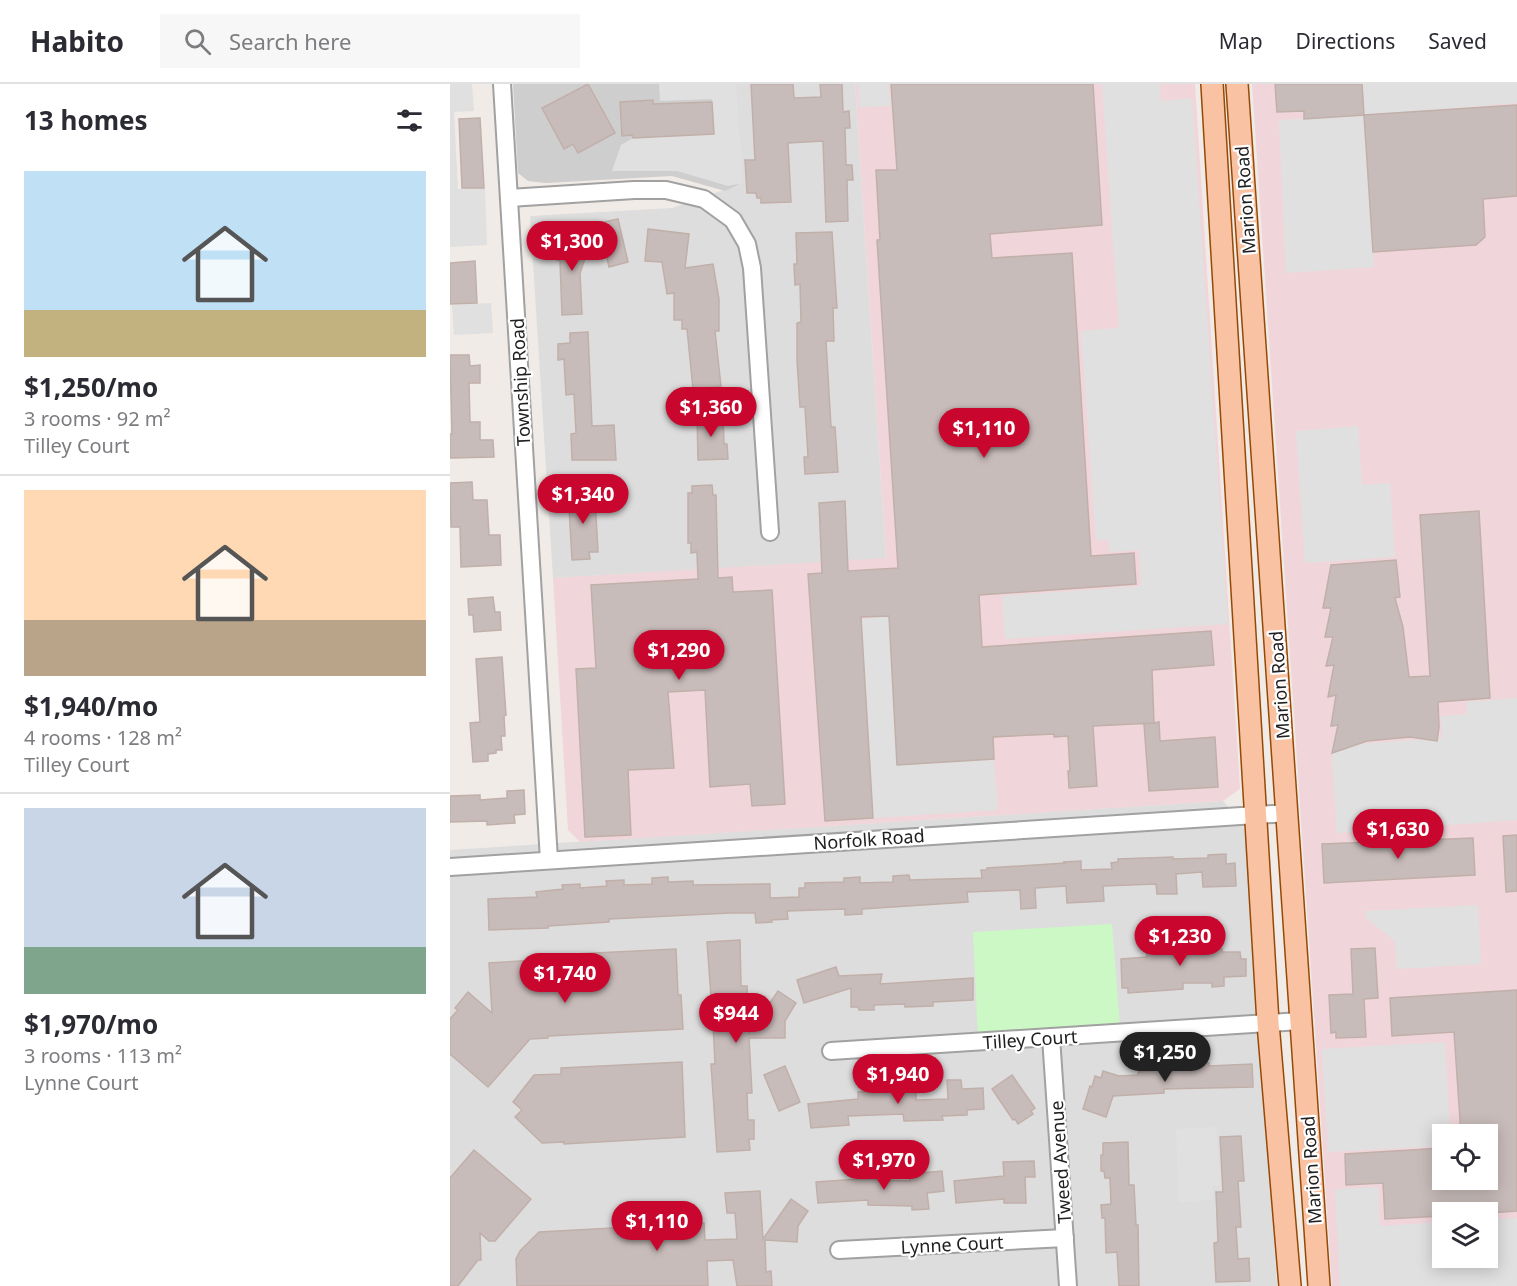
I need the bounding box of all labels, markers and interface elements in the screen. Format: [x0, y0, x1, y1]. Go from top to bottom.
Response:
search box [160, 14, 580, 68]
text: Habito [30, 22, 124, 60]
icon: search [181, 25, 214, 58]
text: Search here [229, 26, 351, 56]
text: Map [1219, 27, 1263, 55]
text: Directions [1296, 27, 1395, 55]
text: Saved [1428, 27, 1487, 55]
text: 13 homes [24, 102, 148, 138]
icon: filters [393, 104, 426, 137]
street label: Marion Road [1229, 145, 1261, 255]
icon: home [171, 210, 279, 318]
pin: $1,300 [523, 221, 621, 272]
text: $1,300 [541, 227, 603, 254]
street label: Township Road [505, 317, 535, 447]
text: $1,250/mo [24, 369, 158, 405]
pin: $1,360 [662, 387, 760, 438]
text: $1,360 [680, 393, 742, 420]
text: 3 rooms · 92 m² [24, 405, 171, 432]
pin: $1,110 [935, 408, 1033, 459]
text: $1,110 [953, 414, 1015, 441]
text: Tilley Court [24, 432, 129, 459]
pin: $1,340 [534, 474, 632, 525]
text: $1,340 [552, 480, 614, 507]
icon: home [171, 529, 279, 637]
pin: $1,290 [630, 630, 728, 681]
street label: Marion Road [1263, 630, 1295, 740]
text: $1,290 [648, 636, 710, 663]
text: $1,940/mo [24, 688, 158, 724]
text: 4 rooms · 128 m² [24, 724, 182, 751]
text: Tilley Court [24, 751, 129, 778]
pin: $1,630 [1349, 809, 1447, 860]
text: $1,630 [1367, 815, 1429, 842]
street label: Norfolk Road [813, 823, 925, 855]
icon: home [171, 847, 279, 955]
pin: $1,230 [1131, 916, 1229, 967]
text: $1,230 [1149, 922, 1211, 949]
pin: $1,740 [516, 953, 614, 1004]
text: $1,740 [534, 959, 596, 986]
pin: $944 [700, 993, 772, 1044]
text: $944 [713, 999, 759, 1026]
text: $1,970/mo [24, 1006, 158, 1042]
street label: Tilley Court [982, 1024, 1079, 1054]
pin: $1,250 [1116, 1032, 1214, 1083]
text: $1,250 [1134, 1038, 1196, 1065]
text: 3 rooms · 113 m² [24, 1042, 182, 1069]
pin: $1,940 [849, 1054, 947, 1105]
text: $1,940 [867, 1060, 929, 1087]
text: Lynne Court [24, 1069, 138, 1096]
street label: Tweed Avenue [1044, 1100, 1076, 1224]
street label: Marion Road [1295, 1115, 1327, 1225]
map controls [1432, 1124, 1498, 1268]
button: locate [1432, 1124, 1498, 1190]
pin: $1,970 [835, 1140, 933, 1191]
text: $1,970 [853, 1146, 915, 1173]
pin: $1,110 [608, 1201, 706, 1252]
button: layers [1432, 1202, 1498, 1268]
text: $1,110 [626, 1207, 688, 1234]
street label: Lynne Court [900, 1229, 1005, 1259]

